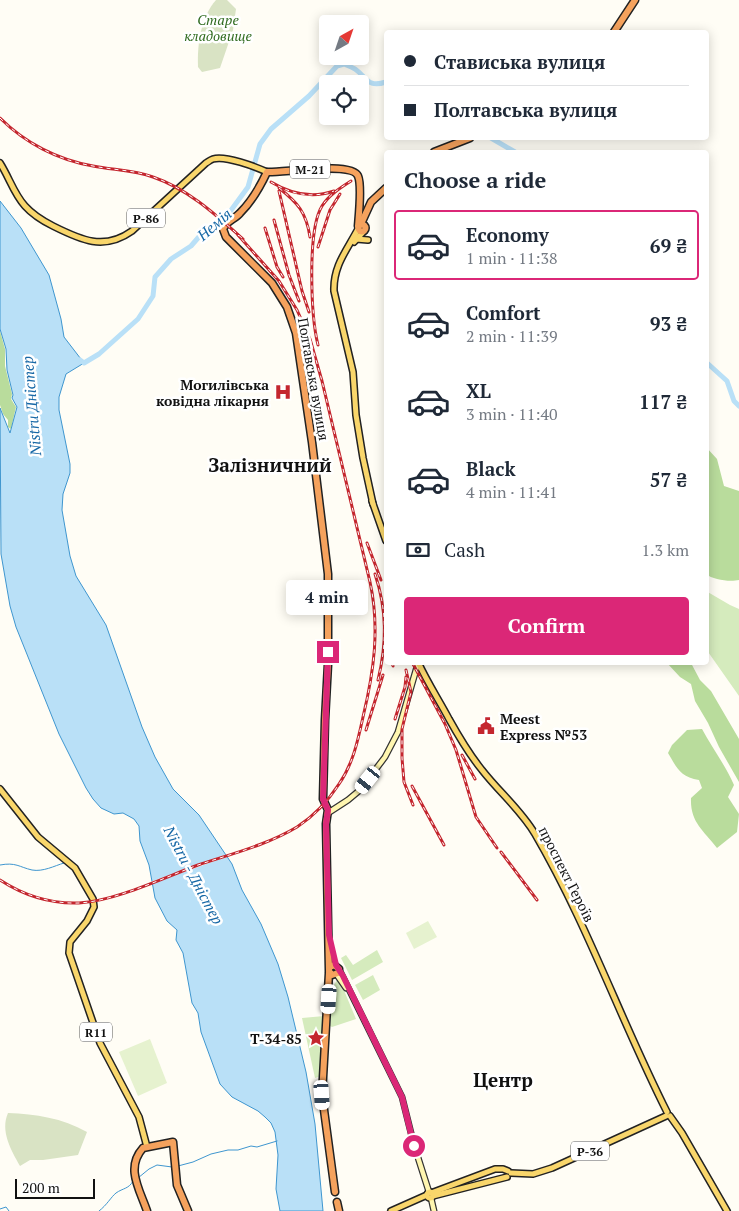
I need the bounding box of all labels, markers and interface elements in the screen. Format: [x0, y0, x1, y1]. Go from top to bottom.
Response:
park label: Старе кладовище [184, 10, 252, 45]
north arrow [319, 15, 369, 65]
map controls [319, 15, 369, 125]
text: Стависька вулиця [434, 49, 605, 74]
button: locate [319, 75, 369, 125]
text: Полтавська вулиця [434, 97, 617, 122]
road number: М-21 [290, 160, 330, 178]
text: Choose a ride [404, 165, 546, 194]
water label: Немія [192, 203, 236, 245]
road number: Р-86 [127, 208, 165, 228]
text: Economy [466, 222, 549, 247]
icon: car [406, 223, 451, 268]
text: 69 ₴ [650, 233, 687, 258]
text: 1 min · 11:38 [466, 247, 558, 269]
text: Comfort [466, 300, 541, 325]
icon: car [406, 301, 451, 346]
text: 93 ₴ [650, 311, 687, 336]
street label: Полтавська вулиця [294, 316, 334, 442]
text: 2 min · 11:39 [466, 325, 558, 347]
water label: Nistru Дністер [17, 355, 45, 458]
place label: Могилівська ковідна лікарня [156, 375, 269, 410]
text: XL [466, 378, 491, 403]
icon: car [406, 379, 451, 424]
hospital icon: Могилівська ковідна лікарня [273, 382, 293, 402]
text: 117 ₴ [639, 389, 687, 414]
text: 3 min · 11:40 [466, 403, 558, 425]
district label: Залізничний [208, 452, 332, 477]
text: Black [466, 456, 516, 481]
icon: car [406, 457, 451, 502]
text: 57 ₴ [650, 467, 687, 492]
text: 4 min · 11:41 [466, 481, 558, 503]
icon: cash [404, 536, 432, 564]
text: Cash [444, 537, 485, 562]
text: 1.3 km [642, 539, 689, 561]
callout: 4 min [287, 580, 369, 614]
text: 4 min [305, 586, 349, 608]
button: Confirm [404, 597, 689, 655]
route end [317, 641, 339, 663]
place label: Meest Express №53 [500, 709, 587, 744]
public building icon: Meest Express №53 [476, 716, 496, 736]
car [352, 764, 383, 796]
water label: Nistru - Дністер [159, 821, 228, 928]
street label: проспект Героїв [535, 823, 599, 925]
car [320, 984, 337, 1014]
road number: R11 [80, 1022, 112, 1042]
place icon: Т-34-85 [306, 1028, 326, 1048]
place label: Т-34-85 [250, 1029, 302, 1048]
district label: Центр [473, 1067, 533, 1092]
car [313, 1080, 330, 1110]
route start [403, 1135, 425, 1157]
road number: Р-36 [571, 1142, 609, 1160]
scale bar [15, 1176, 95, 1199]
text: 200 m [22, 1178, 60, 1197]

